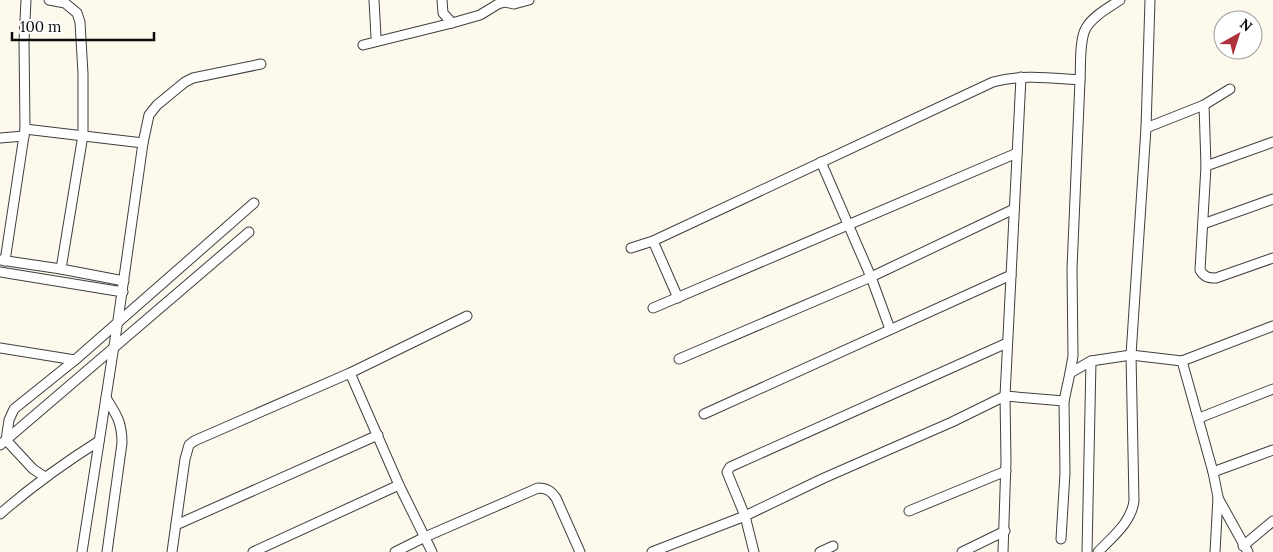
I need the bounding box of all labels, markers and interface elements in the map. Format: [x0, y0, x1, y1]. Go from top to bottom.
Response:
scale bar [12, 10, 155, 42]
north arrow [1213, 10, 1263, 60]
text: N [1236, 14, 1256, 35]
text: 100 m [20, 17, 61, 36]

